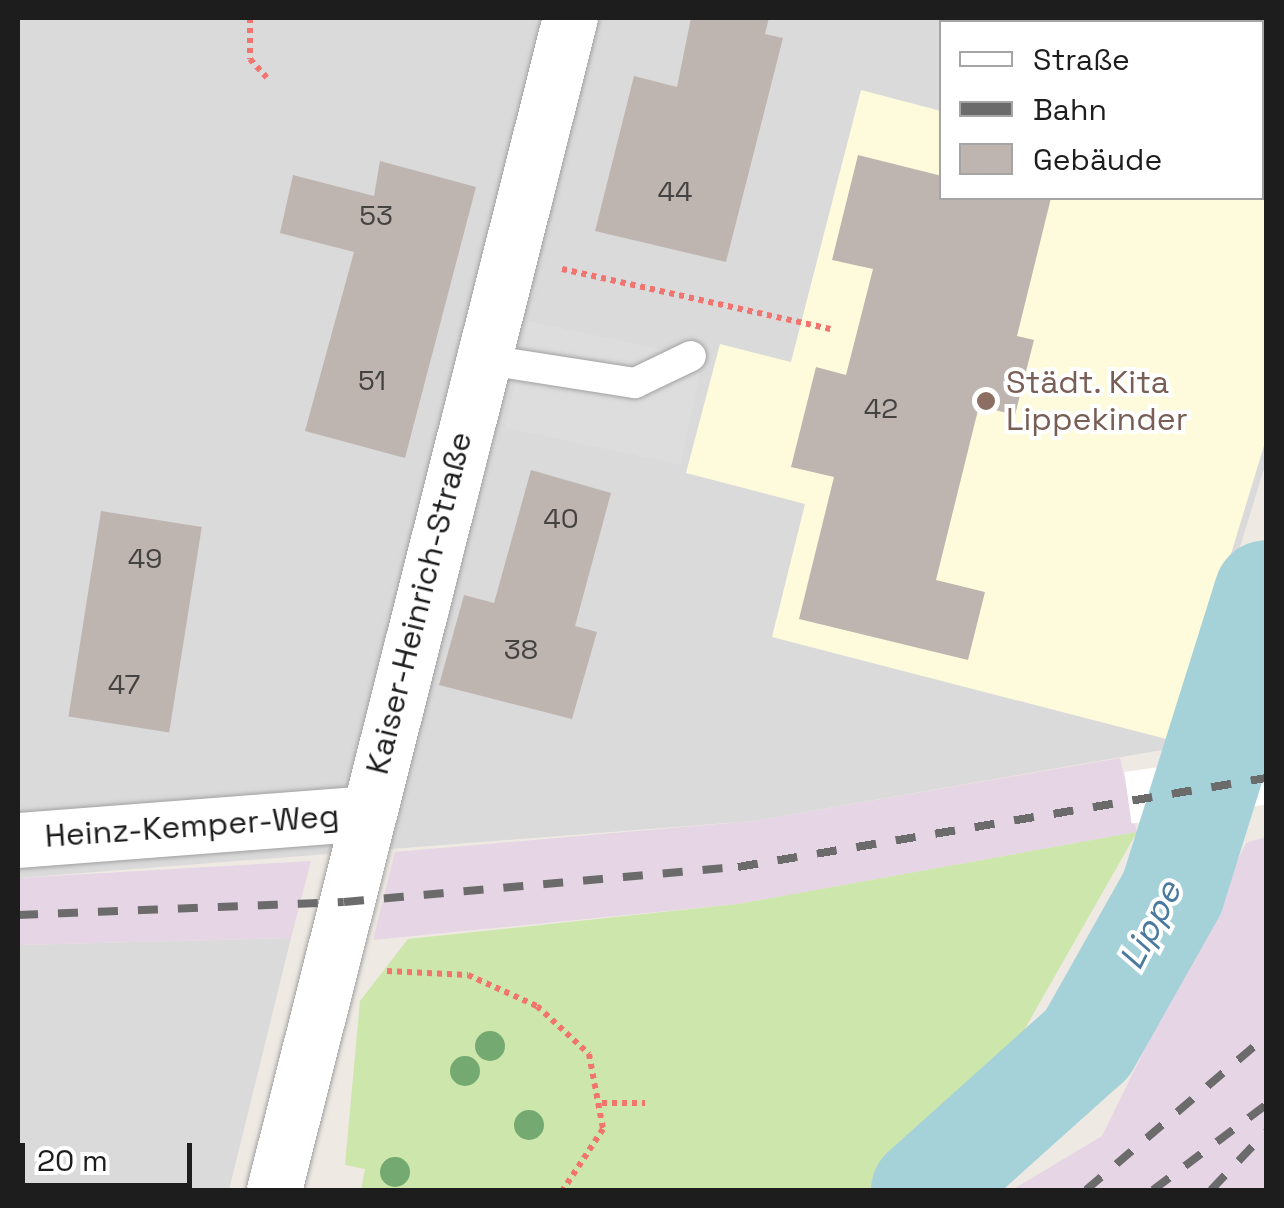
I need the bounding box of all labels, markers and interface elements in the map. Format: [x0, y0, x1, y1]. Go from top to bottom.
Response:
legend [939, 20, 1264, 200]
text: Straße [1033, 40, 1130, 79]
text: Bahn [1033, 90, 1107, 129]
text: Gebäude [1033, 140, 1162, 179]
house number: 44 [658, 174, 692, 208]
house number: 53 [359, 198, 393, 232]
house number: 51 [358, 363, 386, 397]
place label: Städt. Kita Lippekinder [1006, 364, 1188, 439]
marker: Städt. Kita Lippekinder [975, 390, 997, 412]
house number: 42 [864, 391, 898, 425]
street label: Kaiser-Heinrich-Straße [358, 428, 480, 778]
house number: 40 [543, 501, 579, 535]
house number: 49 [128, 541, 162, 575]
house number: 38 [504, 632, 538, 666]
house number: 47 [108, 667, 140, 701]
street label: Heinz-Kemper-Weg [43, 797, 341, 855]
water label: Lippe [1110, 874, 1190, 976]
scale bar [25, 1123, 198, 1185]
text: 20 m [37, 1141, 108, 1180]

